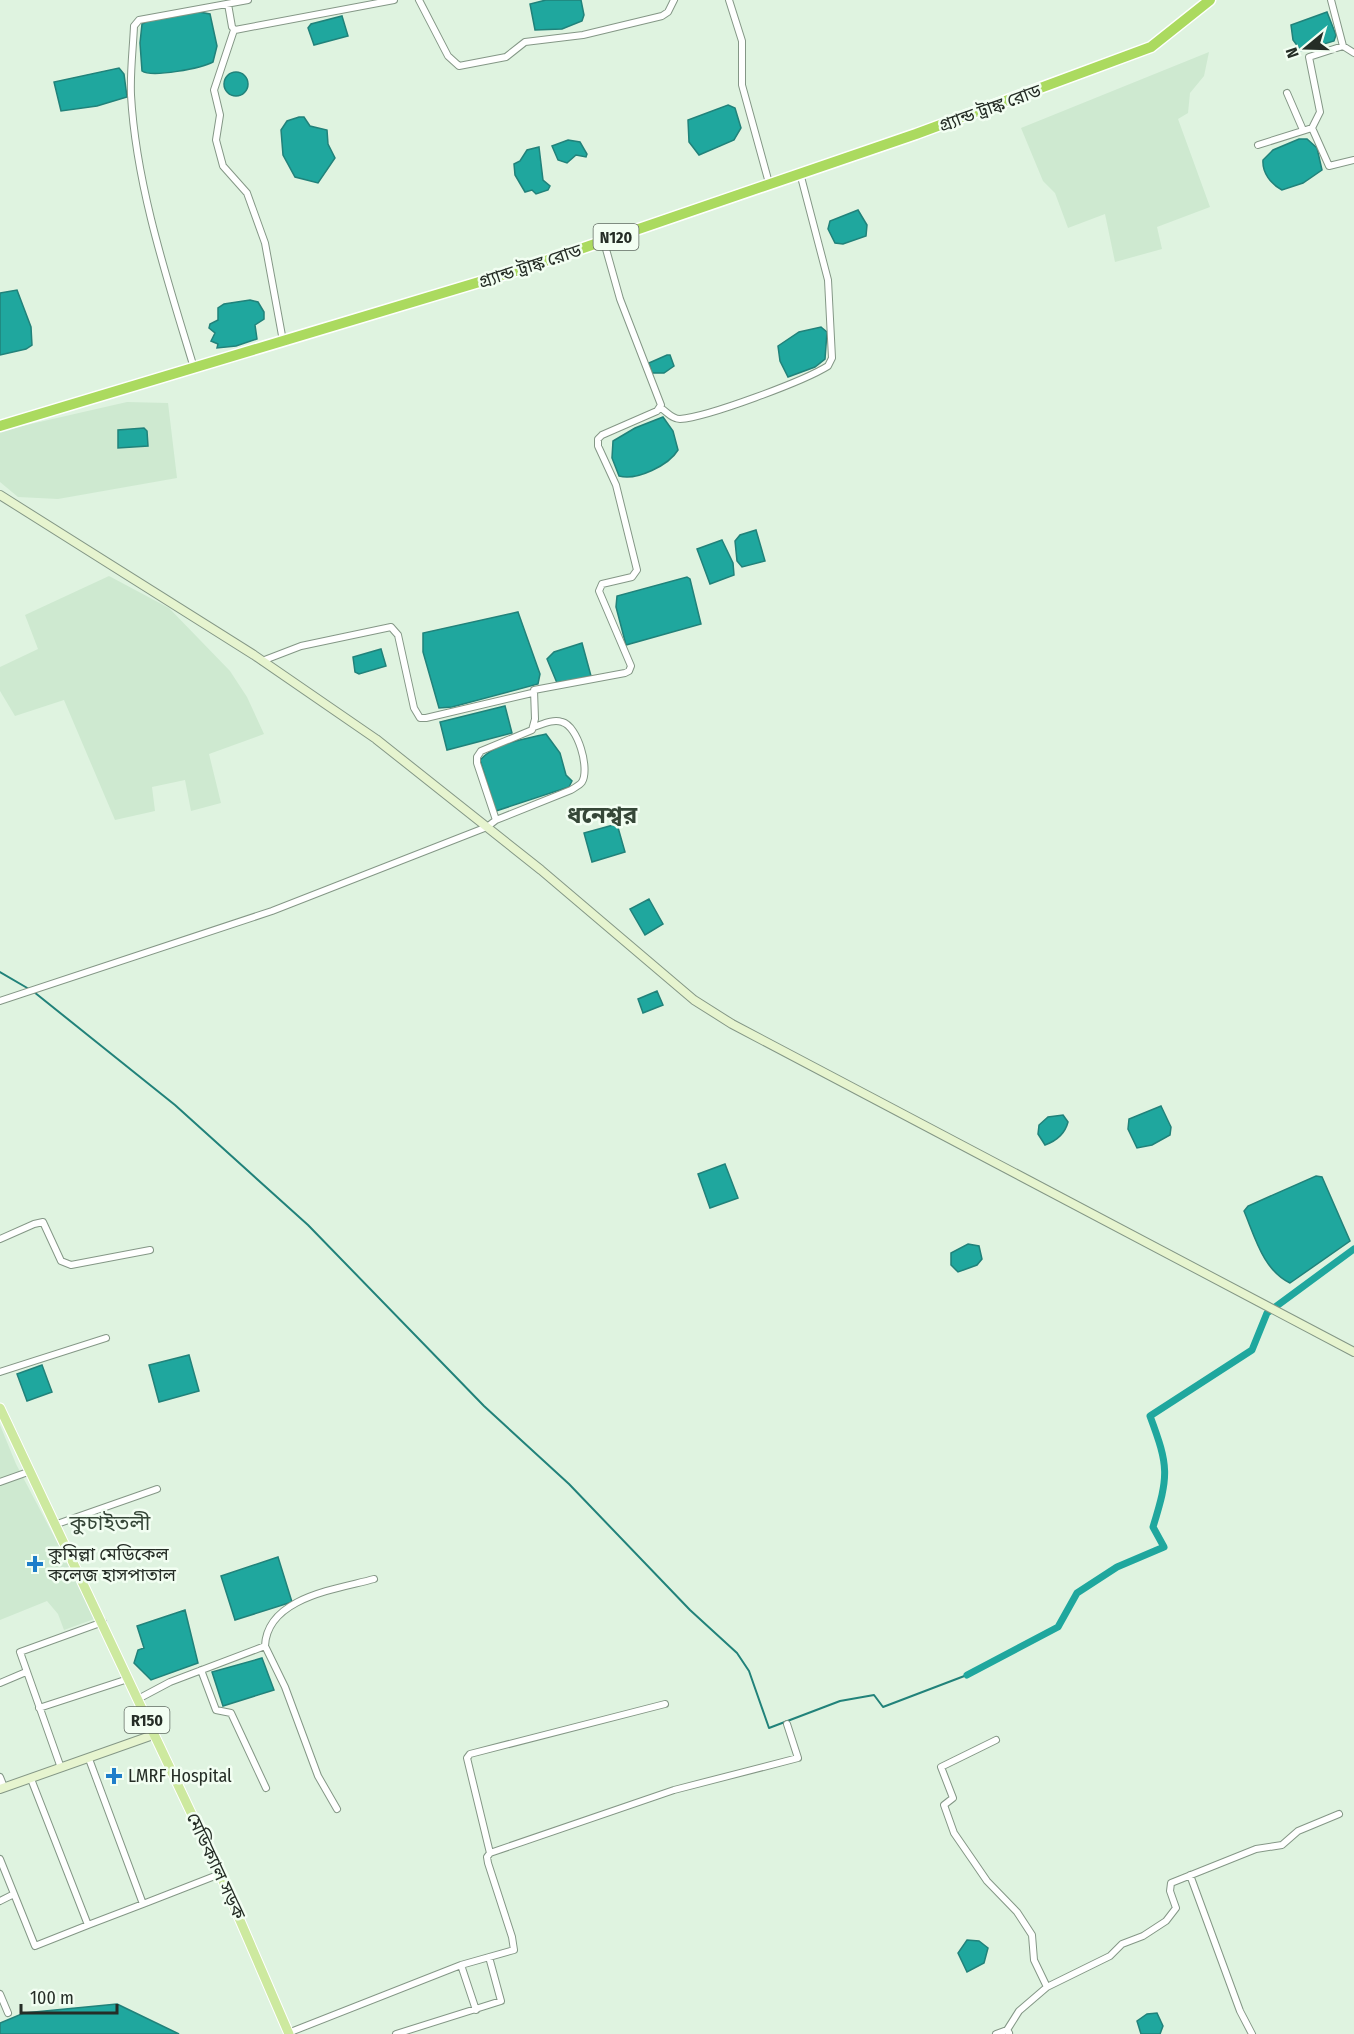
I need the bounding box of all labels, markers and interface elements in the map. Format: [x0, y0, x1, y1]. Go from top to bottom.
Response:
north arrow [1276, 18, 1336, 78]
text: N [1282, 45, 1303, 60]
street label: গ্র্যান্ড ট্রাঙ্ক রোড [936, 79, 1044, 137]
road number: N120 [594, 224, 638, 250]
street label: গ্র্যান্ড ট্রাঙ্ক রোড [476, 239, 584, 293]
district label: ধনেশ্বর [567, 801, 638, 829]
district label: কুচাইতলী [69, 1510, 151, 1536]
place label: কুমিল্লা মেডিকেল কলেজ হাসপাতাল [47, 1543, 177, 1586]
marker: কুমিল্লা মেডিকেল কলেজ হাসপাতাল [26, 1555, 44, 1573]
road number: R150 [124, 1707, 170, 1733]
place label: LMRF Hospital [128, 1765, 232, 1787]
marker: LMRF Hospital [105, 1767, 123, 1785]
street label: মেডিক্যাল সড়ক [182, 1809, 251, 1923]
scale bar [21, 1977, 117, 2015]
text: 100 m [30, 1987, 74, 2009]

